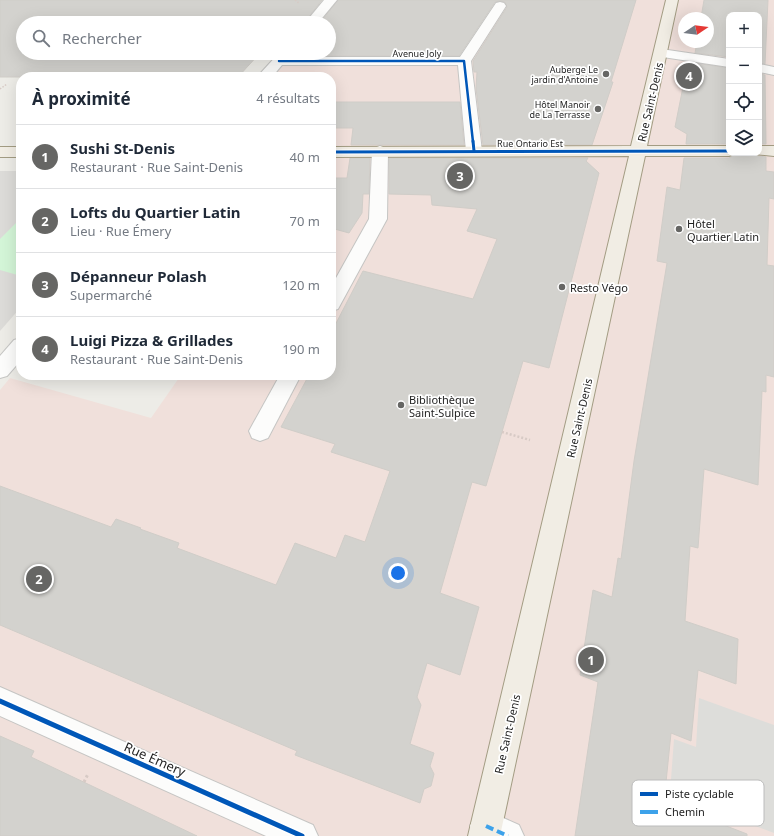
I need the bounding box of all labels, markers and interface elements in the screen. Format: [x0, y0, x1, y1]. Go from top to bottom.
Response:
north arrow [678, 12, 714, 48]
map controls [726, 12, 762, 156]
button: + [726, 12, 762, 48]
search box [16, 16, 336, 60]
icon: search [30, 27, 52, 49]
text: Rechercher [62, 28, 142, 48]
street label: Avenue Joly [393, 47, 442, 60]
button: − [726, 48, 762, 84]
street label: Rue Saint-Denis [634, 61, 666, 143]
pin: 4 [676, 61, 702, 91]
place label: Auberge Le jardin d'Antoine [530, 63, 598, 86]
marker: Auberge Le jardin d'Antoine [601, 69, 611, 79]
button: locate [726, 84, 762, 120]
text: À proximité [32, 87, 131, 110]
text: 4 résultats [256, 89, 320, 107]
place label: Hôtel Manoir de La Terrasse [529, 98, 590, 121]
marker: Hôtel Manoir de La Terrasse [593, 104, 603, 114]
button: layers [726, 120, 762, 156]
street label: Rue Ontario Est [497, 137, 564, 150]
text: Sushi St-Denis [70, 138, 175, 158]
text: 1 [41, 148, 49, 166]
text: 40 m [290, 148, 320, 166]
text: Restaurant · Rue Saint-Denis [70, 158, 243, 176]
pin: 3 [447, 161, 473, 191]
text: Lofts du Quartier Latin [70, 202, 241, 222]
text: 2 [41, 212, 49, 230]
text: 70 m [290, 212, 320, 230]
place label: Hôtel Quartier Latin [687, 216, 759, 244]
text: Lieu · Rue Émery [70, 222, 171, 240]
marker: Hôtel Quartier Latin [674, 224, 684, 234]
text: Dépanneur Polash [70, 266, 207, 286]
text: 3 [41, 276, 49, 294]
text: 120 m [282, 276, 320, 294]
place label: Resto Végo [570, 280, 628, 295]
marker: Resto Végo [557, 282, 567, 292]
text: Supermarché [70, 286, 152, 304]
text: Luigi Pizza & Grillades [70, 330, 233, 350]
text: 4 [41, 340, 49, 358]
text: 190 m [282, 340, 320, 358]
text: Restaurant · Rue Saint-Denis [70, 350, 243, 368]
street label: Rue Saint-Denis [563, 377, 595, 459]
place label: Bibliothèque Saint-Sulpice [409, 392, 475, 420]
marker: Bibliothèque Saint-Sulpice [396, 400, 406, 410]
your location [388, 563, 408, 583]
pin: 2 [26, 564, 52, 594]
pin: 1 [578, 645, 604, 675]
street label: Rue Saint-Denis [491, 693, 523, 775]
street label: Rue Émery [121, 737, 189, 781]
legend [632, 780, 764, 826]
text: Piste cyclable [665, 786, 734, 801]
text: Chemin [665, 804, 705, 819]

